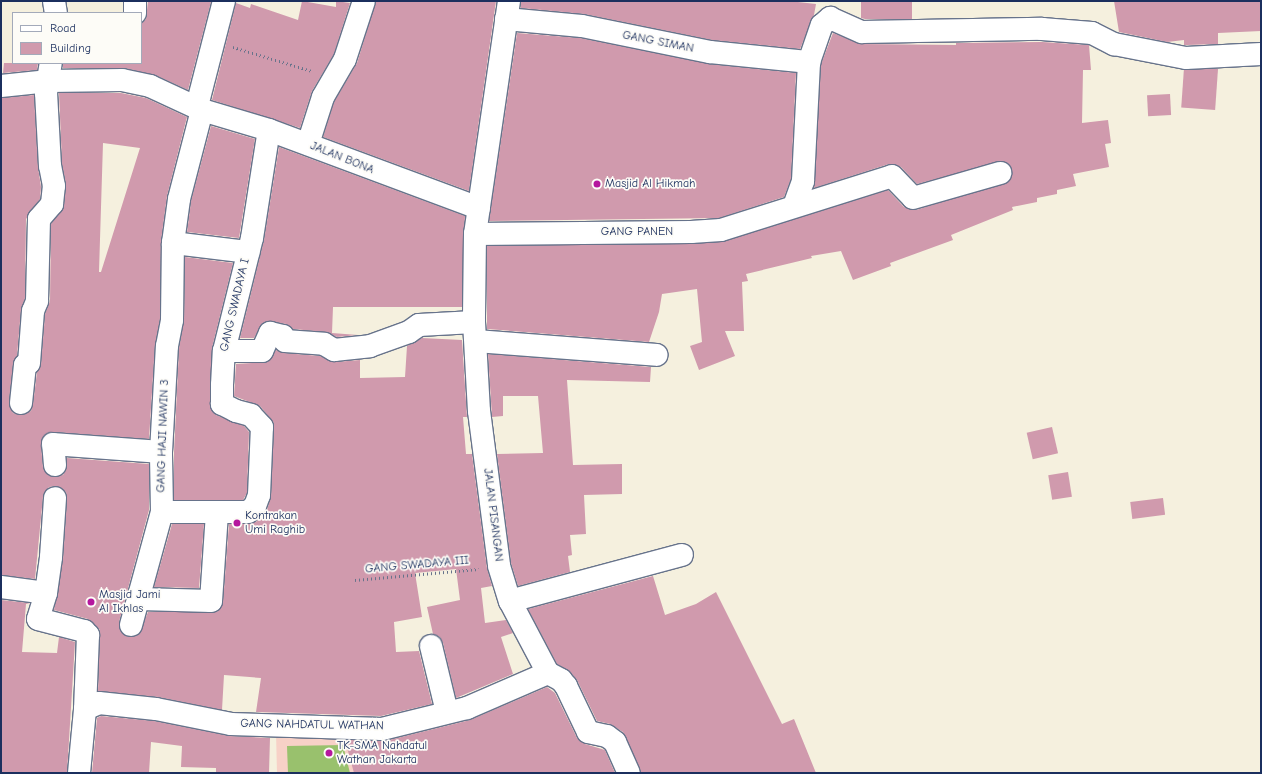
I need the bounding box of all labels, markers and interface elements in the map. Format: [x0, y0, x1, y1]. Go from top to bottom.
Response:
legend [12, 12, 142, 64]
text: Road [50, 21, 76, 35]
street label: GANG SIMAN [621, 28, 695, 56]
text: Building [50, 41, 91, 55]
street label: JALAN BONA [308, 139, 376, 177]
place label: Masjid Al Hikmah [605, 177, 696, 191]
marker: Masjid Al Hikmah [592, 179, 602, 189]
street label: GANG PANEN [601, 225, 673, 239]
street label: GANG SWADAYA I [217, 257, 253, 353]
street label: GANG HAJI NAWIN 3 [154, 379, 172, 493]
street label: JALAN PISANGAN [480, 468, 506, 562]
place label: Kontrakan Umi Raghib [245, 509, 305, 537]
marker: Kontrakan Umi Raghib [232, 518, 242, 528]
street label: GANG SWADAYA III [364, 553, 470, 577]
place label: Masjid Jami Al Ikhlas [99, 588, 160, 616]
marker: Masjid Jami Al Ikhlas [86, 597, 96, 607]
street label: GANG NAHDATUL WATHAN [240, 717, 384, 733]
place label: TK-SMA Nahdatul Wathan Jakarta [337, 739, 427, 767]
marker: TK-SMA Nahdatul Wathan Jakarta [324, 748, 334, 758]

